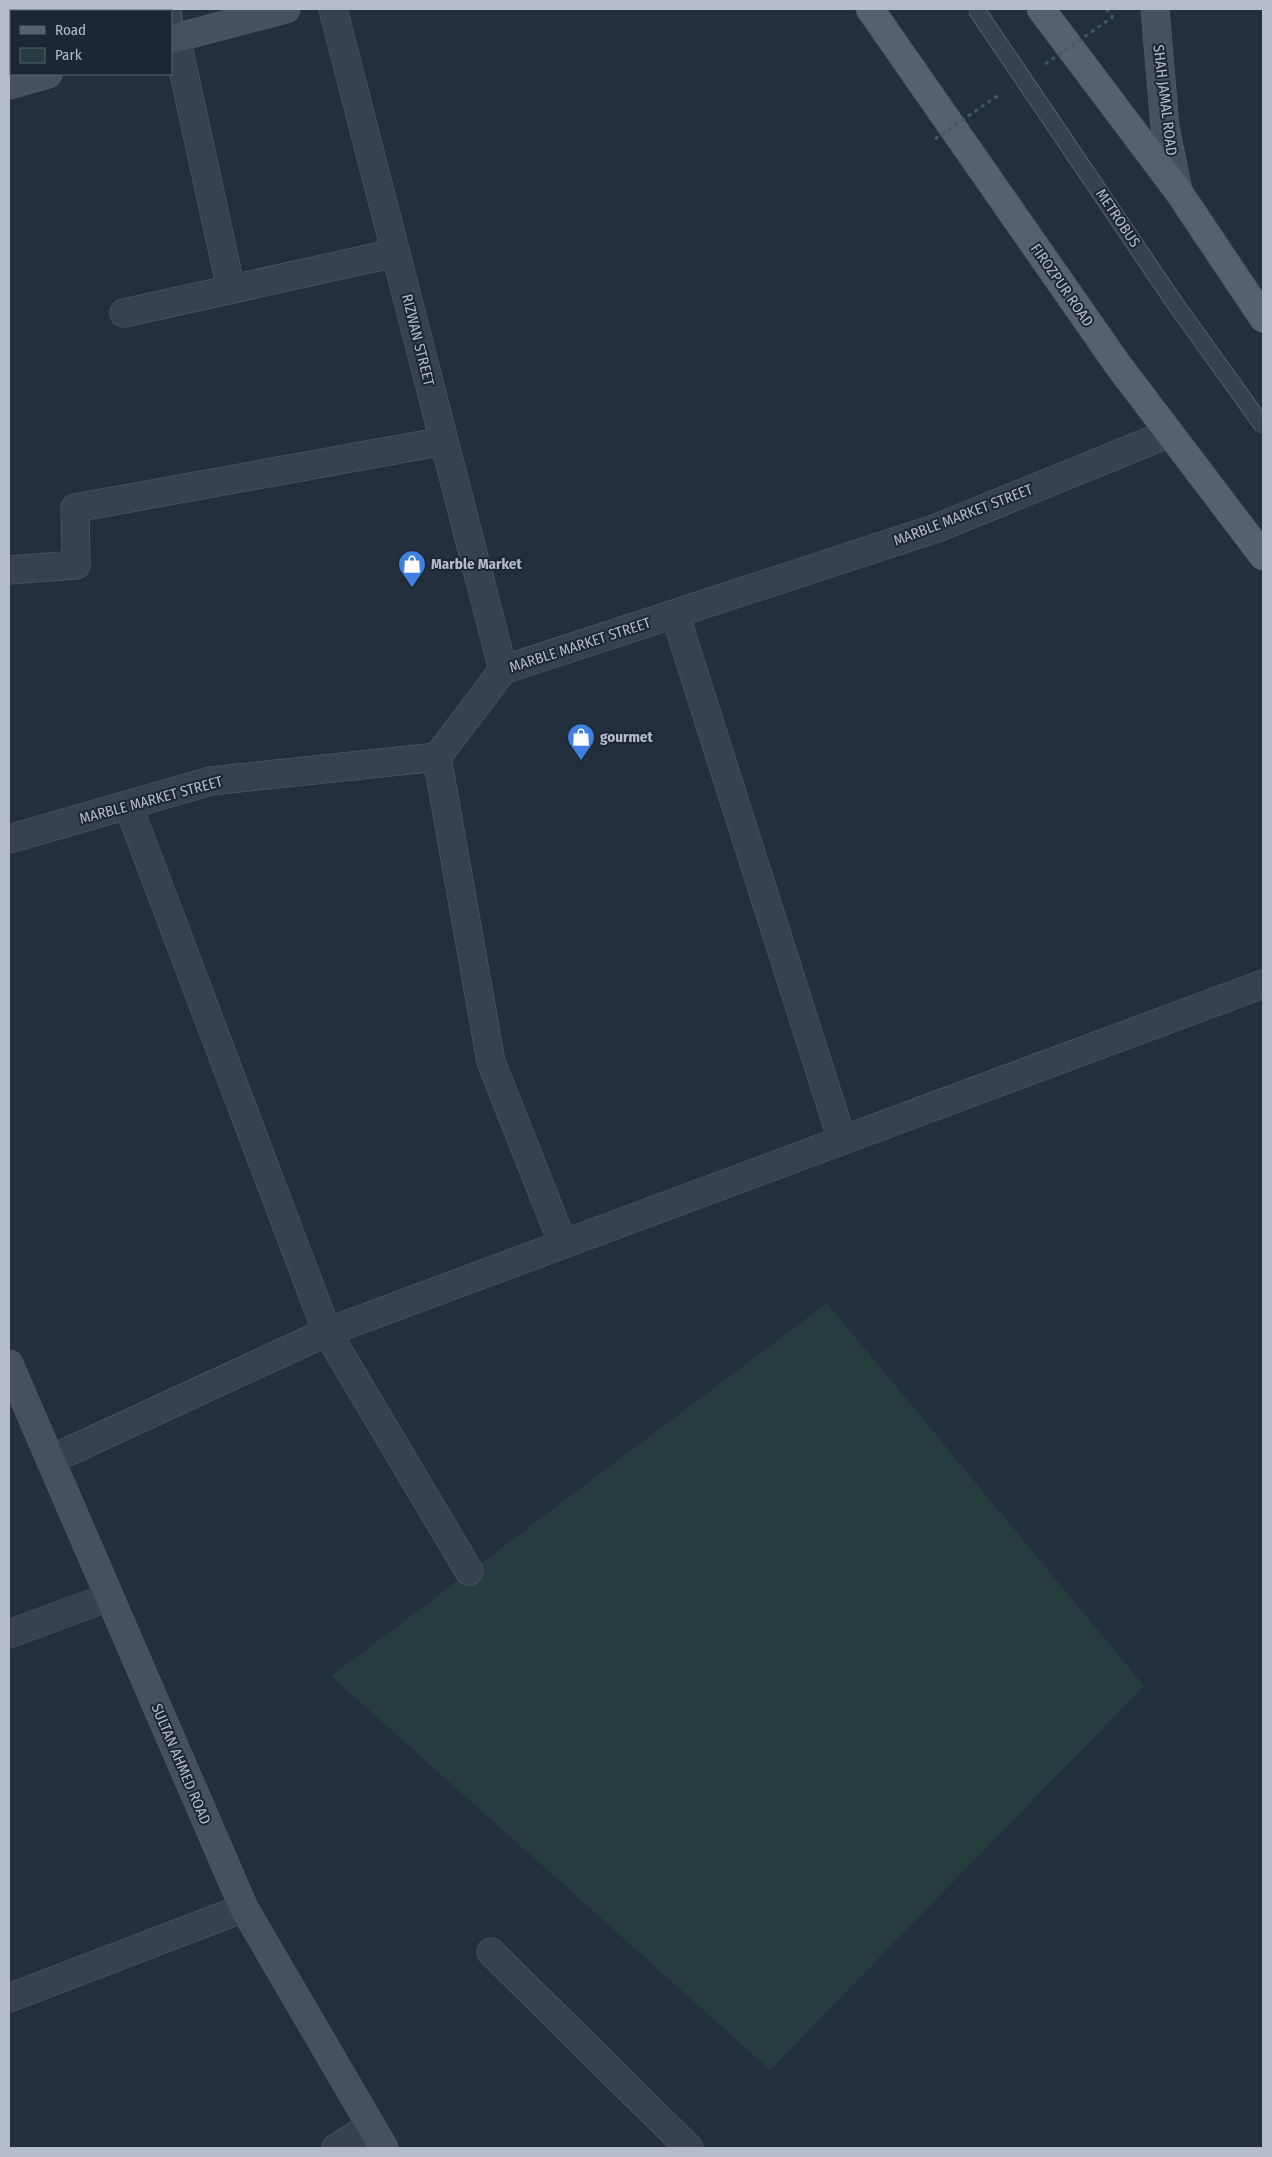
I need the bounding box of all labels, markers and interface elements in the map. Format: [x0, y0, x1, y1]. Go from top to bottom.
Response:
legend [10, 10, 172, 75]
text: Road [55, 21, 86, 39]
street label: SHAH JAMAL ROAD [1149, 43, 1181, 157]
text: Park [55, 46, 82, 64]
street label: METROBUS [1092, 185, 1144, 251]
street label: FIROZPUR ROAD [1027, 240, 1097, 330]
street label: RIZWAN STREET [398, 292, 438, 388]
street label: MARBLE MARKET STREET [891, 480, 1035, 550]
shop icon: Marble Market [397, 549, 427, 588]
place label: Marble Market [431, 555, 522, 573]
street label: MARBLE MARKET STREET [507, 614, 653, 676]
shop icon: gourmet [566, 722, 596, 761]
place label: gourmet [600, 728, 653, 746]
street label: MARBLE MARKET STREET [77, 772, 225, 828]
street label: SULTAN AHMED ROAD [147, 1701, 215, 1827]

